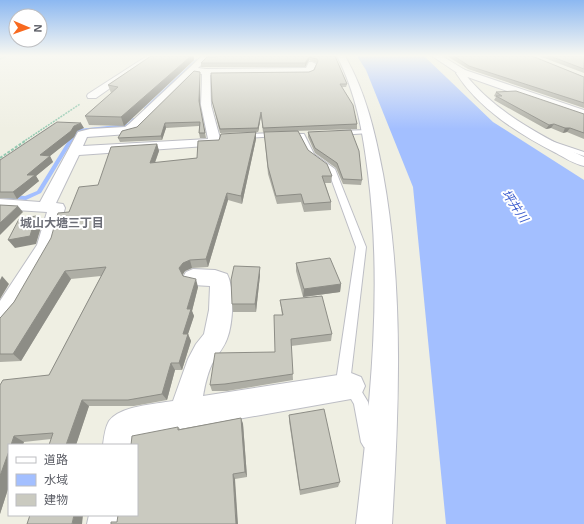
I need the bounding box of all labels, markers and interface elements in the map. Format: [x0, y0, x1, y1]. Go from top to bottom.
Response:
north arrow [8, 8, 48, 48]
text: N [32, 24, 44, 33]
water label: 坪井川 [499, 187, 532, 226]
district label: 城山大塘三丁目 [20, 216, 104, 230]
legend [8, 444, 138, 516]
text: 道路 [44, 453, 68, 467]
text: 水域 [44, 473, 68, 487]
text: 建物 [44, 493, 68, 507]

